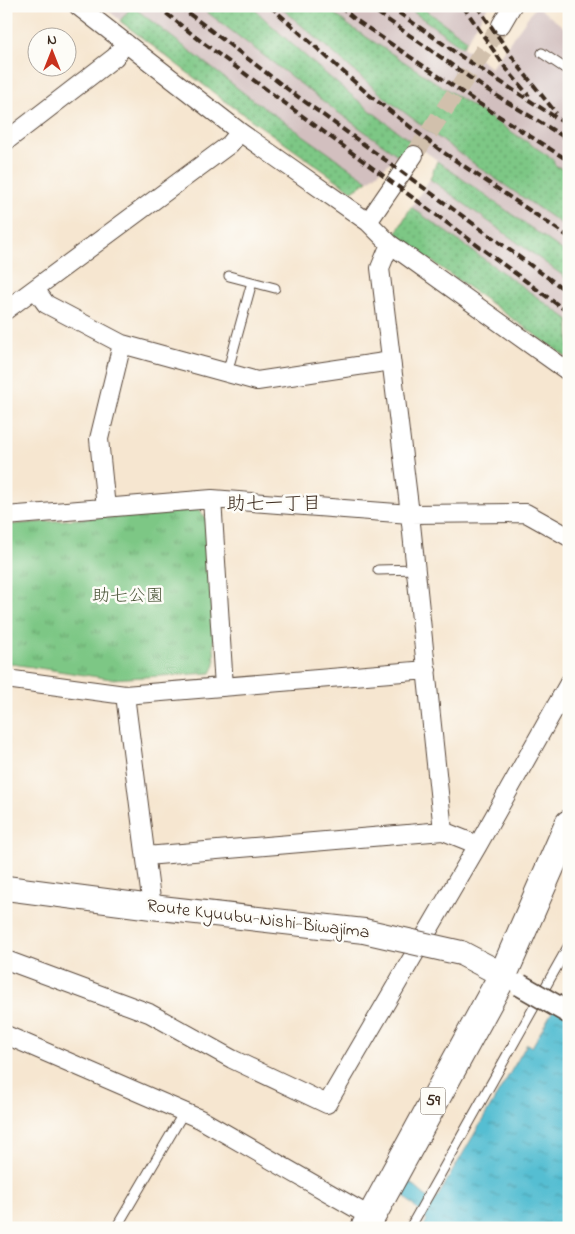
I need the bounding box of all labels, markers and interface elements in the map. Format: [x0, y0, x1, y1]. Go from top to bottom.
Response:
north arrow [28, 28, 78, 78]
text: N [47, 30, 57, 51]
district label: 助七一丁目 [226, 491, 322, 518]
park label: 助七公園 [92, 584, 164, 610]
street label: Route Kyuubu-Nishi-Biwajima [145, 893, 371, 947]
road number: 59 [420, 1088, 446, 1114]

